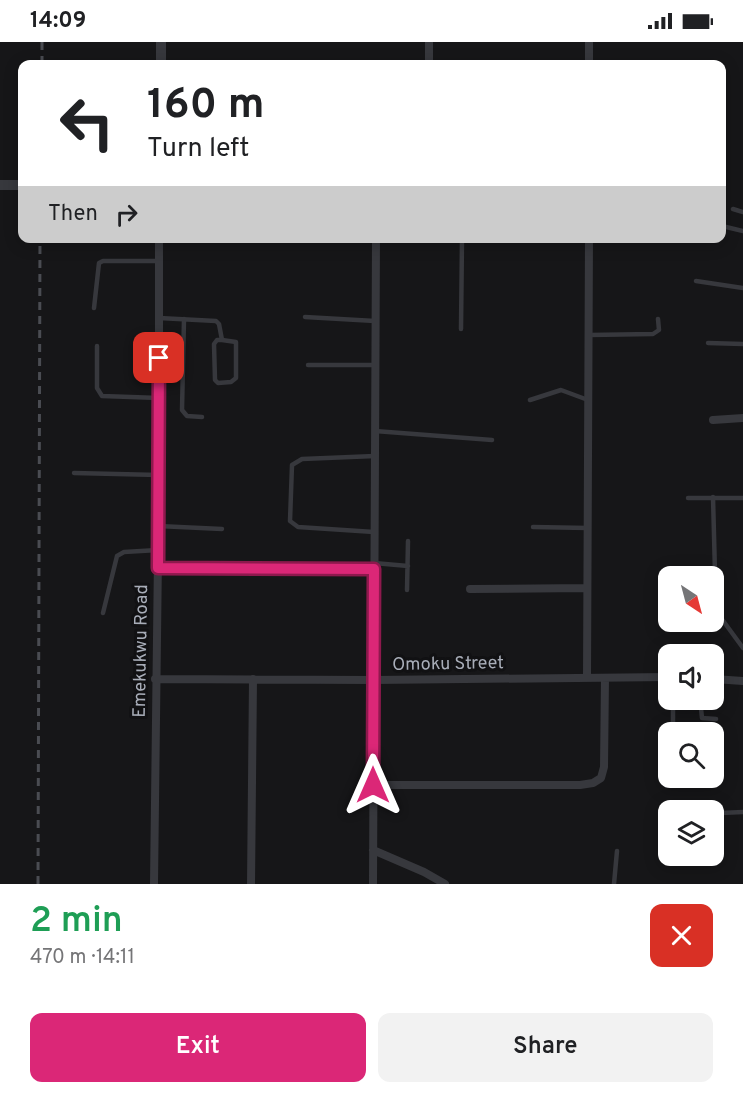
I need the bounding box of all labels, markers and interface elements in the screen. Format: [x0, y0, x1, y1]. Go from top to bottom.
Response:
text: 14:09 [30, 8, 86, 35]
text: 160 m [147, 80, 265, 133]
icon: left [48, 84, 126, 162]
text: Turn left [147, 132, 249, 166]
icon: right [110, 198, 143, 231]
text: Then [48, 201, 98, 228]
pin [133, 332, 184, 383]
icon: arrive [142, 341, 175, 374]
north arrow [658, 566, 724, 632]
map controls [658, 566, 724, 866]
street label: Emekukwu Road [129, 584, 154, 718]
button: sound [658, 644, 724, 710]
street label: Omoku Street [392, 652, 504, 677]
button: search [658, 722, 724, 788]
position arrow [341, 753, 405, 817]
button: layers [658, 800, 724, 866]
text: 2 min [30, 899, 123, 945]
button: close [650, 904, 713, 967]
text: 470 m · 14:11 [30, 945, 135, 971]
button: Exit [30, 1013, 366, 1082]
button: Share [378, 1013, 713, 1082]

